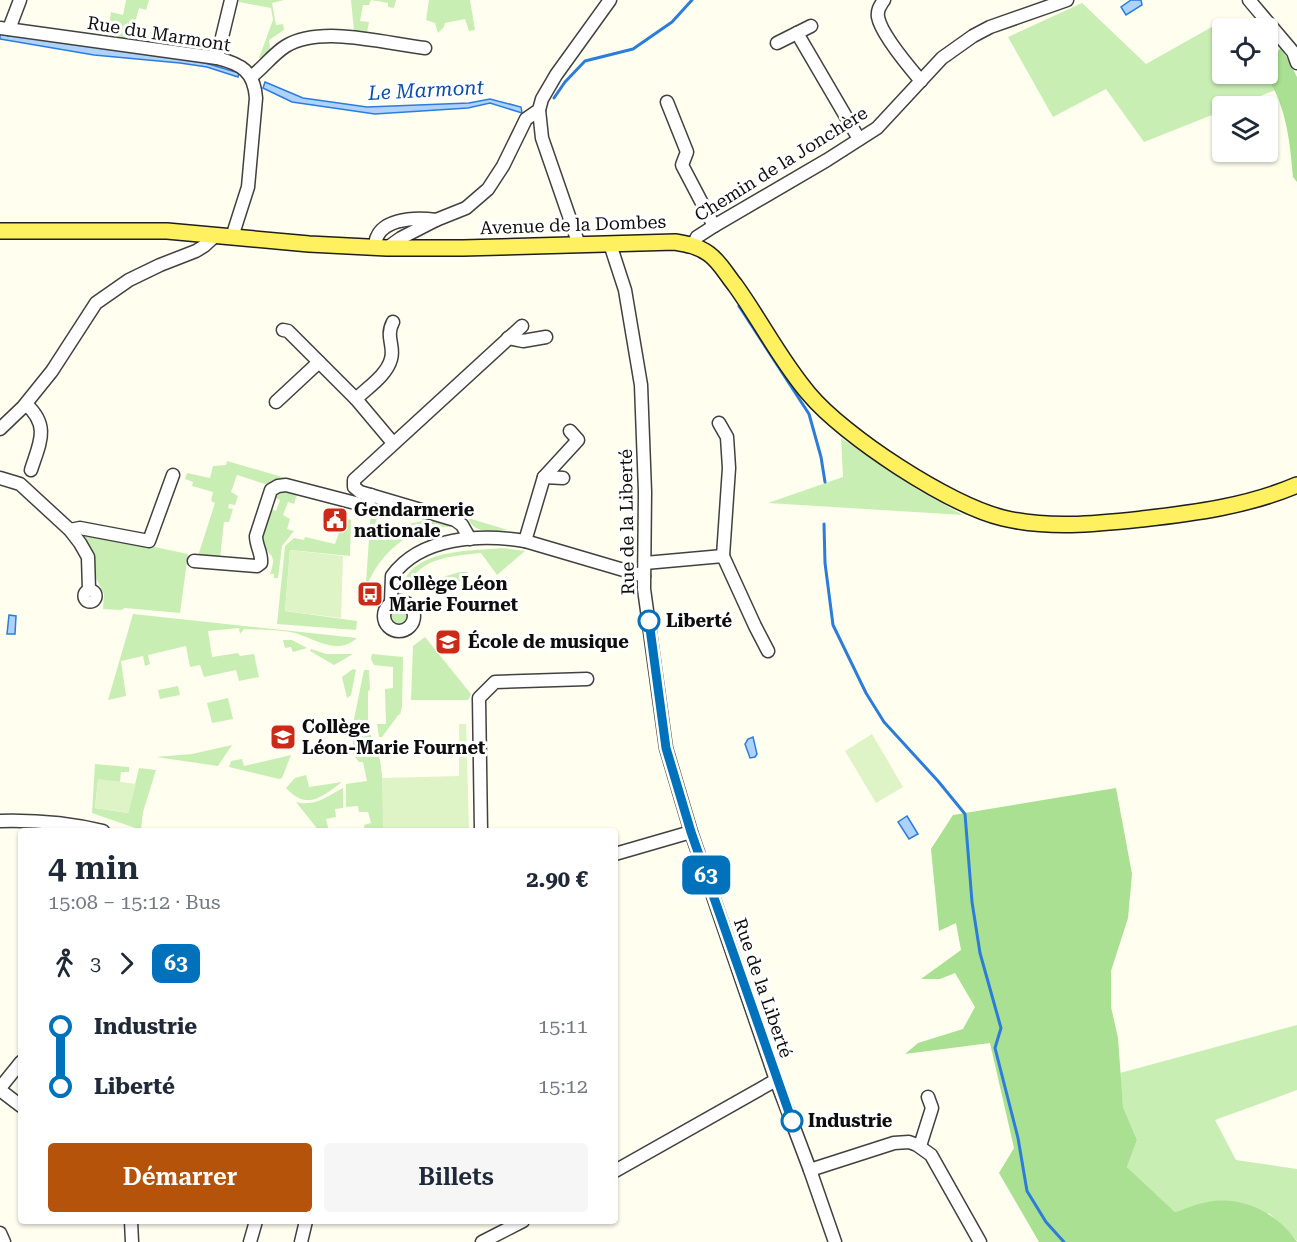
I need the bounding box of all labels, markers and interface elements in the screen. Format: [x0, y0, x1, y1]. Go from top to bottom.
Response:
street label: Rue du Marmont [86, 12, 233, 55]
map controls [1212, 18, 1278, 162]
button: locate [1212, 18, 1278, 84]
water label: Le Marmont [366, 75, 485, 105]
button: layers [1212, 96, 1278, 162]
street label: Chemin de la Jonchère [690, 102, 871, 225]
street label: Avenue de la Dombes [480, 211, 666, 238]
street label: Rue de la Liberté [615, 449, 638, 595]
place label: Gendarmerie nationale [354, 499, 475, 541]
public building icon: Gendarmerie nationale [320, 505, 350, 535]
place label: Collège Léon Marie Fournet [389, 573, 518, 615]
bus stop icon: Collège Léon Marie Fournet [355, 579, 385, 609]
marker: Liberté [638, 610, 660, 632]
place label: Liberté [666, 610, 733, 631]
school or university icon: École de musique [433, 627, 463, 657]
place label: École de musique [468, 630, 629, 652]
place label: Collège Léon-Marie Fournet [302, 716, 485, 758]
school or university icon: Collège Léon-Marie Fournet [268, 722, 298, 752]
text: 4 min [48, 848, 139, 887]
line badge: 63 [679, 856, 733, 894]
text: 63 [694, 863, 718, 887]
text: 2.90 € [526, 867, 588, 892]
text: 15:08 – 15:12 · Bus [48, 890, 220, 914]
street label: Rue de la Liberté [730, 915, 797, 1060]
icon: walk [48, 947, 81, 980]
icon: forward [110, 947, 143, 980]
text: 3 [90, 951, 101, 975]
text: 63 [164, 951, 188, 975]
text: Industrie [94, 1014, 197, 1039]
text: 15:11 [538, 1014, 588, 1038]
text: Liberté [94, 1074, 175, 1099]
text: 15:12 [538, 1074, 588, 1098]
marker: Industrie [781, 1110, 803, 1132]
place label: Industrie [808, 1110, 893, 1131]
button: Démarrer [48, 1143, 312, 1212]
button: Billets [324, 1143, 588, 1212]

